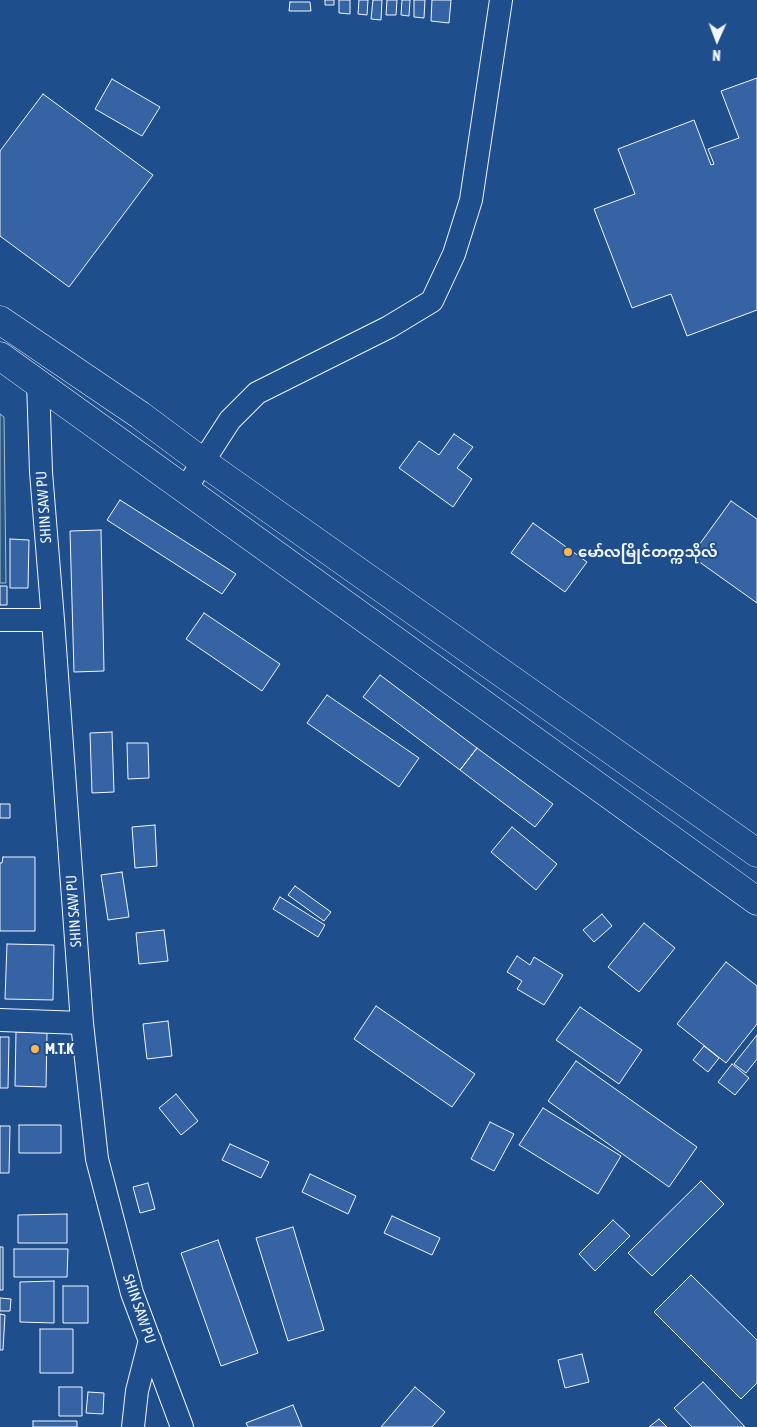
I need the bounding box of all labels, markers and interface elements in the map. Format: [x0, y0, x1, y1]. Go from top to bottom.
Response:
north arrow [692, 15, 742, 65]
text: N [712, 47, 721, 63]
street label: SHIN SAW PU [33, 470, 55, 544]
place label: မော်လမြိုင်တက္ကသိုလ် [578, 543, 718, 561]
marker: မော်လမြိုင်တက္ကသိုလ် [562, 546, 574, 558]
street label: SHIN SAW PU [63, 874, 85, 948]
place label: M.T.K [45, 1040, 74, 1058]
marker: M.T.K [29, 1043, 41, 1055]
street label: SHIN SAW PU [119, 1272, 159, 1346]

